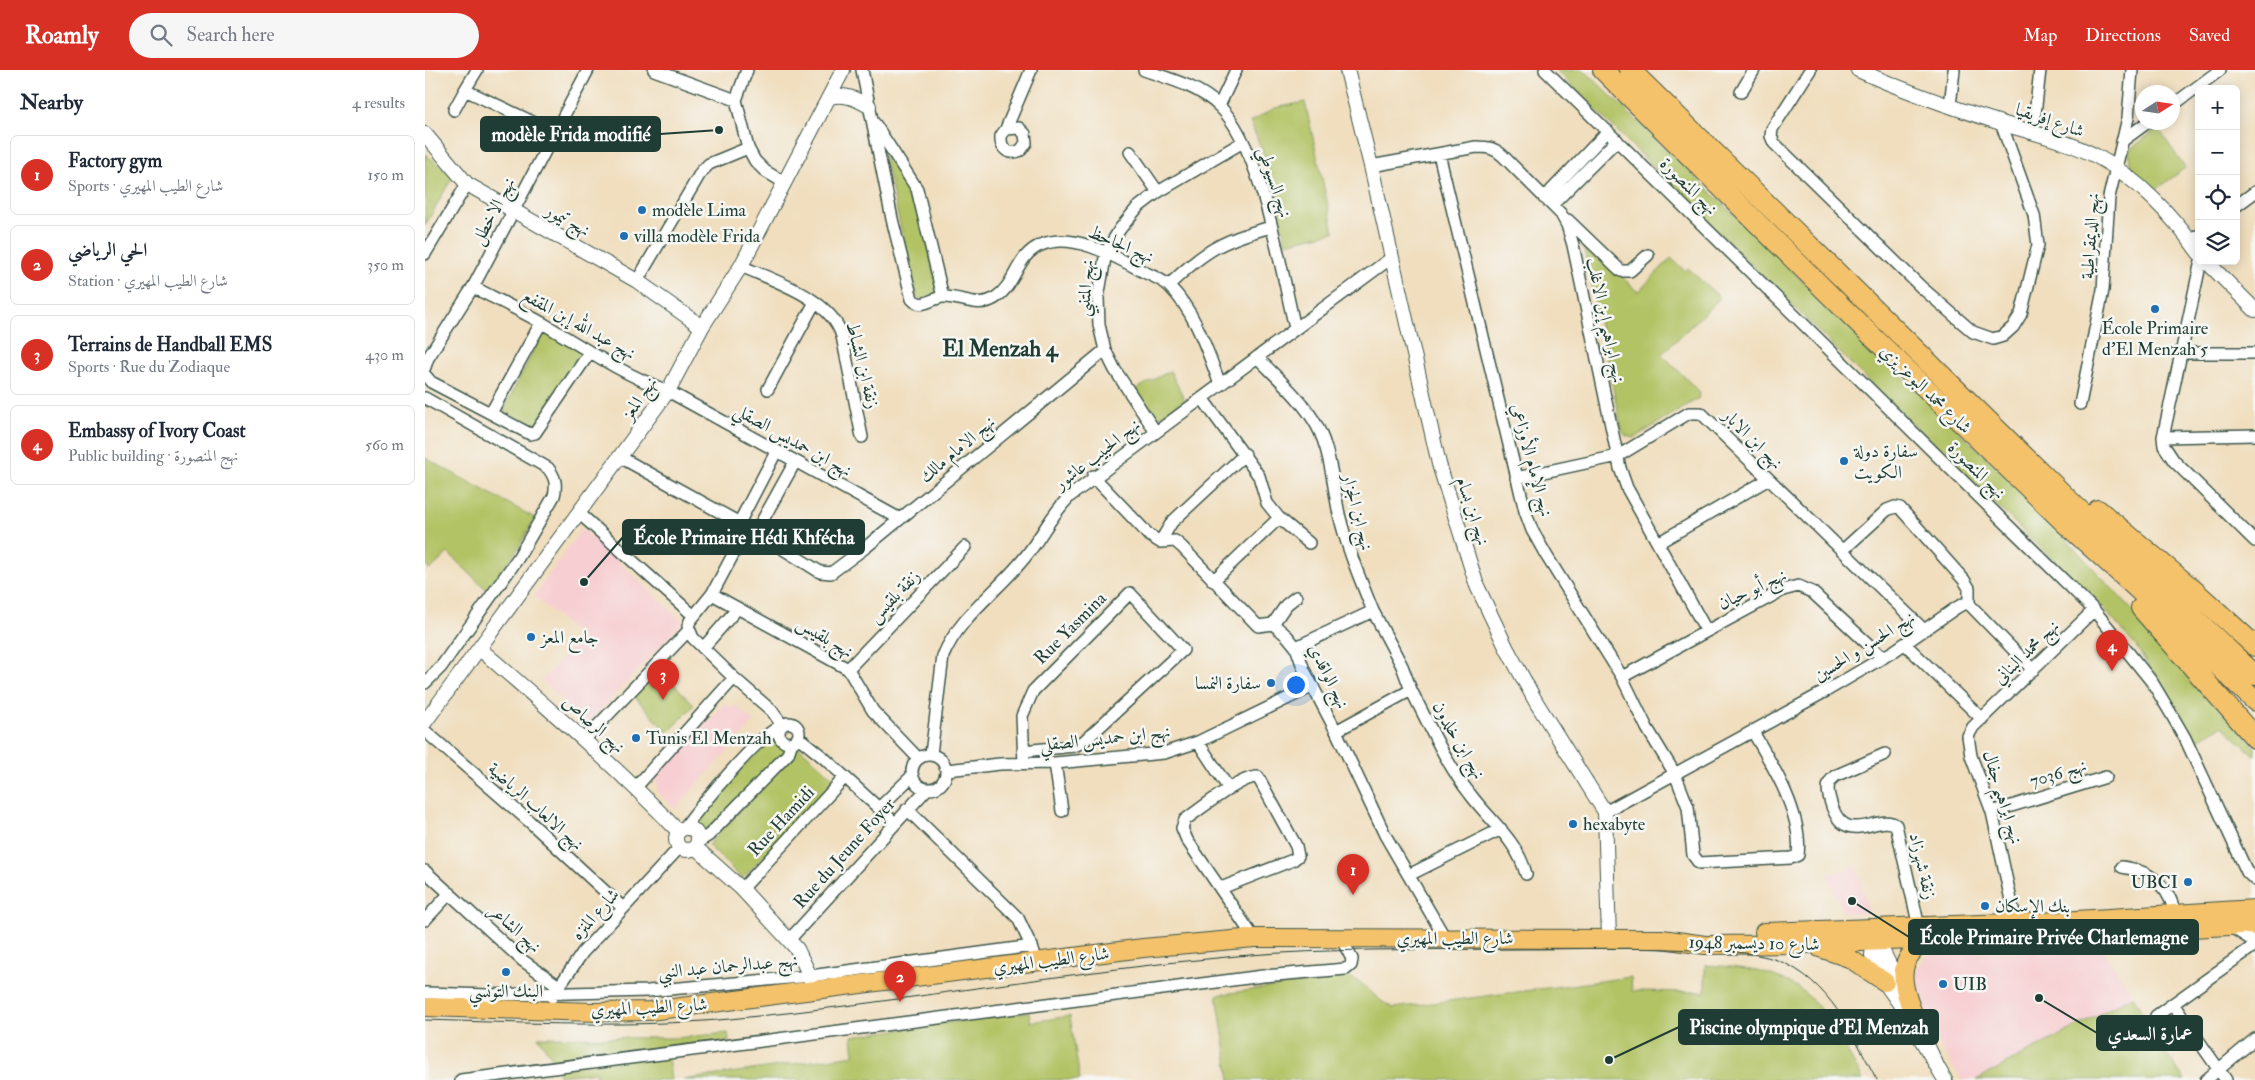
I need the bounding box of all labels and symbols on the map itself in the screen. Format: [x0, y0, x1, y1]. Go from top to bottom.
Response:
north arrow [2135, 85, 2180, 130]
street label: شارع إفريقيا [2011, 98, 2087, 146]
callout: modèle Frida modifié [481, 117, 660, 151]
text: modèle Frida modifié [491, 123, 652, 147]
street label: نهج السيوطي [1247, 144, 1297, 222]
street label: نهج المنصورة [1652, 153, 1722, 223]
street label: نهج الاخطل [466, 173, 524, 251]
street label: نهج الديمقراطية [2076, 192, 2109, 280]
street label: نهج تيمور [538, 198, 594, 246]
place label: modèle Lima [652, 199, 747, 222]
marker: modèle Lima [636, 204, 648, 216]
street label: نهج الجاحظ [1083, 220, 1157, 272]
place label: villa modèle Frida [633, 225, 761, 248]
marker: villa modèle Frida [618, 230, 630, 242]
street label: نهج ابراهيم إبن الاغلب [1575, 255, 1630, 386]
street label: نهج المتنبي [1072, 259, 1104, 318]
street label: نهج عبد الله إبن المقفع [516, 281, 641, 369]
marker: École Primaire d'El Menzah 5 [2149, 303, 2161, 315]
place label: École Primaire d'El Menzah 5 [2102, 317, 2209, 361]
street label: زنقة ابن الشباط [841, 319, 884, 411]
district label: El Menzah 4 [942, 335, 1060, 363]
street label: شارع محمد البوعزيزي [1873, 340, 1976, 441]
street label: نهج المعز [615, 372, 666, 428]
street label: نهج ابن حمديس الصقلي [727, 399, 856, 487]
street label: نهج الإمام الأوزاعي [1501, 400, 1560, 520]
street label: نهج ابن الابار [1713, 403, 1788, 477]
street label: نهج الامام مالك [914, 411, 1003, 491]
street label: نهج الحبيب عاشور [1048, 414, 1148, 500]
street label: نهج المنصورة [1940, 437, 2010, 507]
place label: سفارة دولة الكويت [1853, 440, 1918, 484]
marker: سفارة دولة الكويت [1838, 455, 1850, 467]
street label: نهج ابن الجزار [1332, 469, 1378, 554]
street label: نهج ابن بسام [1447, 474, 1494, 550]
callout: École Primaire Hédi Khfécha [623, 520, 864, 554]
text: École Primaire Hédi Khfécha [633, 524, 856, 550]
street label: نهج أبو حيان [1713, 562, 1792, 619]
street label: زنقة بلقيس [863, 565, 925, 628]
street label: Rue Yasmina [1029, 587, 1112, 669]
street label: نهج الحسن و الحسين [1809, 606, 1921, 690]
street label: نهج بلقيس [790, 611, 857, 667]
street label: نهج محمد البناني [1988, 615, 2067, 692]
place label: جامع المعز [539, 626, 599, 653]
pin: 4 [2096, 630, 2128, 671]
marker: جامع المعز [525, 631, 537, 643]
street label: نهج الواقدي [1299, 640, 1354, 714]
pin: 3 [647, 659, 679, 700]
place label: سفارة النمسا [1195, 672, 1261, 695]
your location [1283, 672, 1309, 698]
marker: سفارة النمسا [1265, 677, 1277, 689]
street label: نهج الرصاص [555, 690, 630, 761]
street label: نهج ابن خلدون [1424, 697, 1490, 785]
street label: نهج ابن حمديس الصقلي [1038, 720, 1172, 762]
place label: Tunis El Menzah [646, 727, 772, 750]
marker: Tunis El Menzah [630, 732, 642, 744]
street label: نهج ابراهيم جفال [1972, 748, 2028, 849]
street label: نهج 7036 [2027, 754, 2091, 797]
street label: نهج الالعاب الرياضية [480, 757, 588, 858]
street label: Rue Hamidi [743, 781, 820, 861]
street label: Rue du Jeune Foyer [789, 793, 900, 913]
place label: hexabyte [1583, 813, 1646, 836]
marker: hexabyte [1567, 818, 1579, 830]
street label: زنقة شهرزاد [1904, 830, 1941, 902]
pin: 1 [1337, 854, 1369, 895]
place label: UBCI [2131, 871, 2178, 894]
marker: UBCI [2182, 876, 2194, 888]
street label: شارع المنزه [566, 884, 627, 947]
place label: بنك الإسكان [1995, 895, 2070, 919]
street label: نهج الشاعر [481, 899, 546, 961]
marker: بنك الإسكان [1979, 900, 1991, 912]
callout: École Primaire Privée Charlemagne [1909, 920, 2198, 954]
text: École Primaire Privée Charlemagne [1920, 924, 2188, 951]
street label: شارع الطيب المهيري [1396, 927, 1514, 953]
street label: شارع 10 ديسمبر 1948 [1688, 931, 1820, 959]
street label: شارع الطيب المهيري [992, 942, 1111, 982]
street label: نهج عبدالرحمان عبد النبي [657, 949, 799, 989]
pin: 2 [884, 961, 916, 1002]
marker: البنك التونسي [500, 966, 512, 978]
place label: UIB [1953, 973, 1987, 996]
marker: UIB [1937, 978, 1949, 990]
place label: البنك التونسي [469, 980, 543, 1008]
street label: شارع الطيب المهيري [590, 993, 708, 1025]
callout: Piscine olympique d'El Menzah [1679, 1010, 1938, 1044]
text: Piscine olympique d'El Menzah [1689, 1016, 1929, 1041]
callout: عمارة السعدي [2097, 1016, 2202, 1050]
text: عمارة السعدي [2107, 1022, 2193, 1049]

